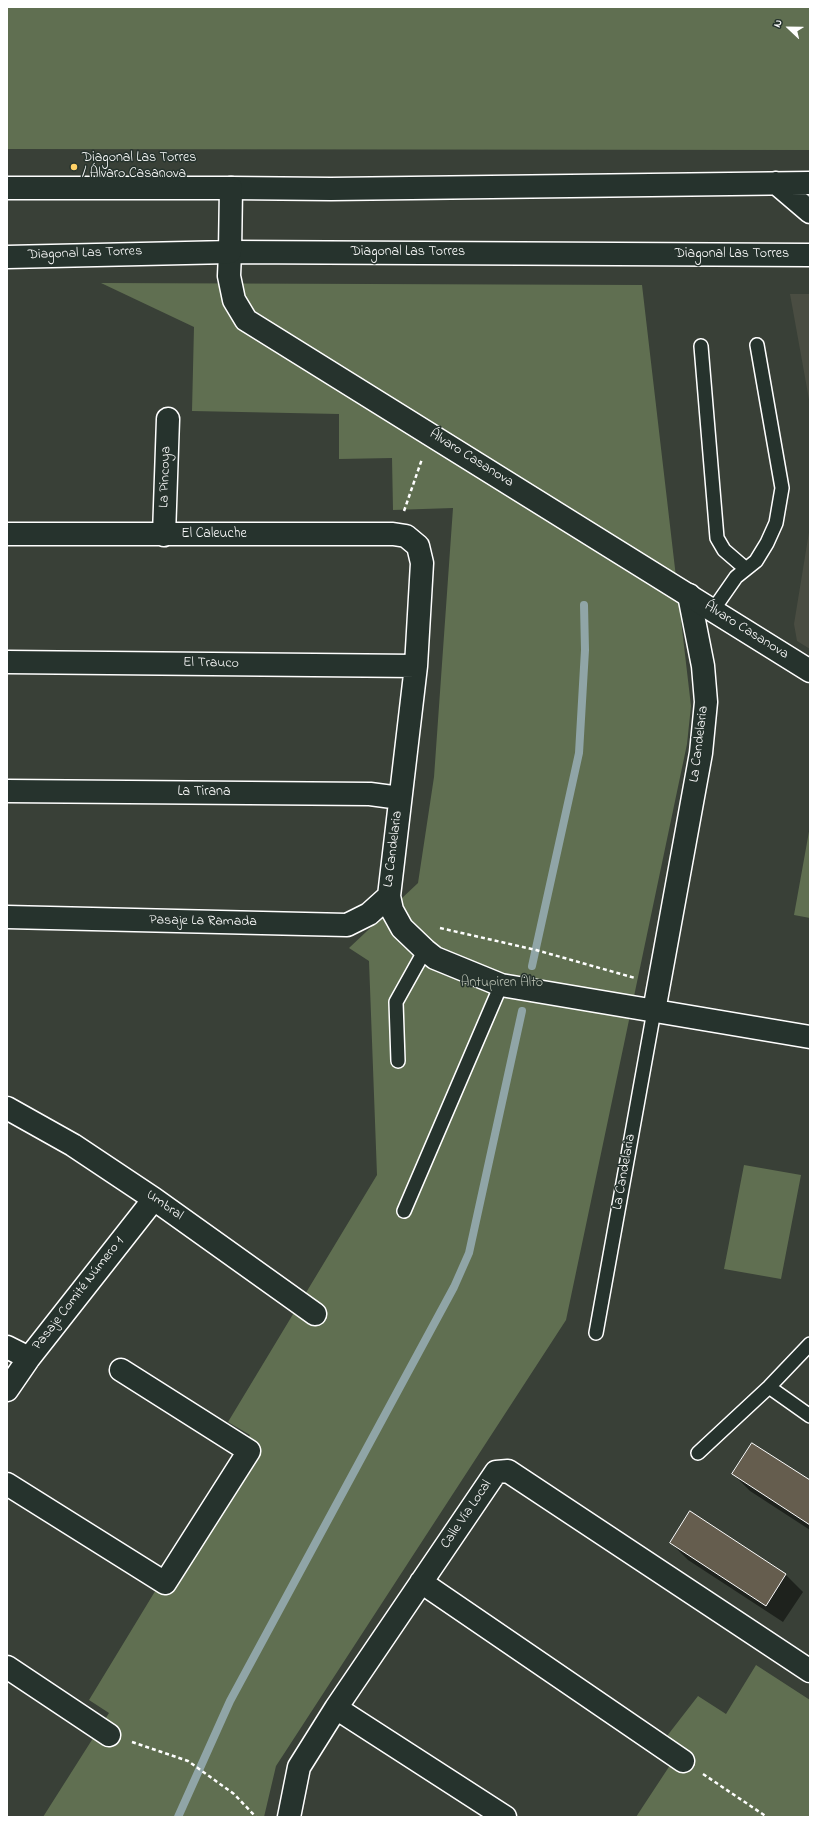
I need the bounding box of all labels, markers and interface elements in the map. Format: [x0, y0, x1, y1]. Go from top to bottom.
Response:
north arrow [769, 8, 809, 48]
text: N [769, 17, 787, 30]
place label: Diagonal Las Torres / Álvaro Casanova [82, 151, 196, 184]
marker: Diagonal Las Torres / Álvaro Casanova [69, 162, 79, 172]
street label: Diagonal Las Torres [28, 244, 142, 264]
street label: Diagonal Las Torres [351, 245, 465, 261]
street label: Diagonal Las Torres [675, 247, 789, 263]
street label: Álvaro Casanova [426, 426, 516, 492]
street label: La Pincoya [157, 446, 175, 508]
street label: El Caleuche [181, 527, 247, 543]
street label: Álvaro Casanova [701, 598, 791, 664]
street label: El Trauco [183, 655, 239, 673]
street label: La Candelaria [687, 705, 713, 783]
street label: La Tirana [177, 785, 231, 801]
street label: La Candelaria [381, 810, 407, 888]
street label: Pasaje La Ramada [149, 913, 257, 931]
park label: Antupiren Alto [461, 976, 543, 992]
street label: La Candelaria [610, 1133, 640, 1211]
street label: Umbral [142, 1187, 186, 1225]
street label: Pasaje Comité Número 1 [30, 1234, 128, 1354]
street label: Calle Vía Local [438, 1477, 496, 1553]

